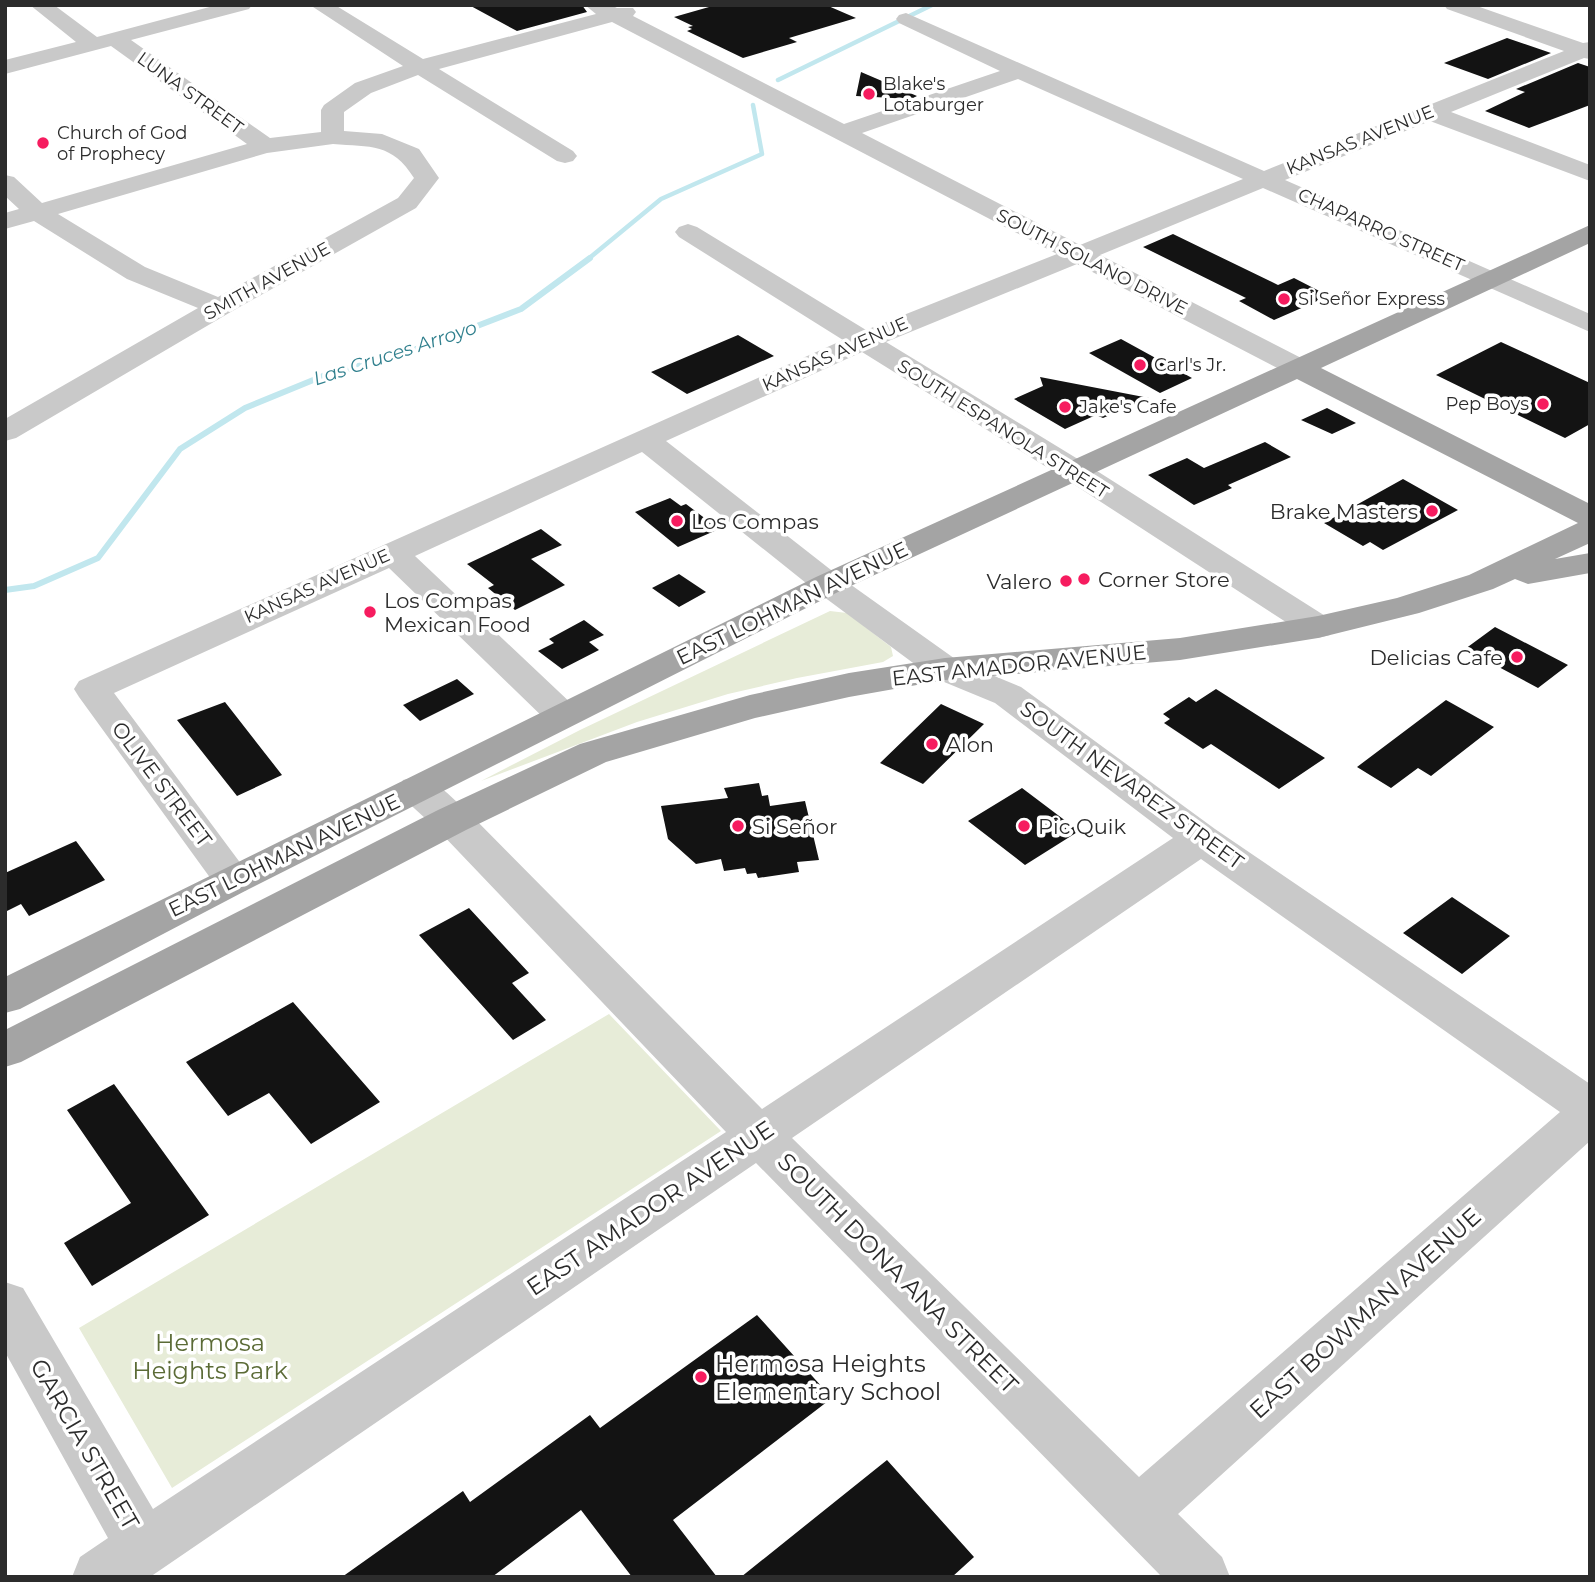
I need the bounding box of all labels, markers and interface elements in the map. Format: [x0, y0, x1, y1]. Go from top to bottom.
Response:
street label: LUNA STREET [133, 47, 248, 139]
place label: Blake's Lotaburger [883, 73, 984, 116]
marker: Blake's Lotaburger [861, 86, 877, 102]
street label: KANSAS AVENUE [1283, 100, 1437, 180]
place label: Church of God of Prophecy [57, 122, 187, 165]
marker: Church of God of Prophecy [35, 135, 51, 151]
street label: CHAPARRO STREET [1294, 183, 1468, 277]
street label: SOUTH SOLANO DRIVE [993, 204, 1191, 320]
street label: SMITH AVENUE [200, 237, 334, 325]
place label: Si Señor Express [1298, 288, 1445, 310]
marker: Si Señor Express [1276, 291, 1292, 307]
street label: KANSAS AVENUE [759, 312, 911, 396]
water label: Las Cruces Arroyo [310, 316, 480, 390]
place label: Carl's Jr. [1154, 354, 1226, 376]
street label: SOUTH ESPANOLA STREET [893, 355, 1113, 503]
marker: Carl's Jr. [1132, 357, 1148, 373]
place label: Pep Boys [1445, 393, 1529, 415]
place label: Jake's Cafe [1078, 396, 1177, 418]
marker: Pep Boys [1535, 396, 1551, 412]
marker: Jake's Cafe [1057, 399, 1073, 415]
place label: Brake Masters [1270, 499, 1418, 524]
marker: Brake Masters [1424, 503, 1440, 519]
place label: Los Compas [691, 509, 819, 534]
marker: Los Compas [669, 513, 685, 529]
street label: EAST LOHMAN AVENUE [672, 536, 912, 670]
street label: KANSAS AVENUE [241, 544, 393, 628]
place label: Corner Store [1098, 567, 1230, 592]
place label: Valero [986, 569, 1052, 594]
marker: Corner Store [1076, 571, 1092, 587]
marker: Valero [1058, 573, 1074, 589]
place label: Los Compas Mexican Food [384, 588, 531, 637]
marker: Los Compas Mexican Food [362, 604, 378, 620]
street label: EAST AMADOR AVENUE [891, 639, 1147, 691]
place label: Delicias Cafe [1369, 645, 1503, 670]
marker: Delicias Cafe [1509, 649, 1525, 665]
street label: SOUTH NEVAREZ STREET [1015, 696, 1249, 874]
street label: OLIVE STREET [107, 717, 217, 851]
place label: Alon [946, 732, 994, 757]
marker: Alon [924, 736, 940, 752]
street label: EAST LOHMAN AVENUE [164, 788, 404, 922]
place label: Si Señor [752, 814, 837, 839]
place label: Pic Quik [1038, 814, 1126, 839]
marker: Si Señor [730, 818, 746, 834]
marker: Pic Quik [1016, 818, 1032, 834]
street label: EAST AMADOR AVENUE [521, 1114, 779, 1302]
street label: SOUTH DONA ANA STREET [772, 1147, 1024, 1399]
street label: EAST BOWMAN AVENUE [1243, 1201, 1487, 1425]
park label: Hermosa Heights Park [132, 1328, 288, 1385]
place label: Hermosa Heights Elementary School [715, 1349, 941, 1406]
street label: GARCIA STREET [24, 1353, 146, 1535]
marker: Hermosa Heights Elementary School [693, 1369, 709, 1385]

